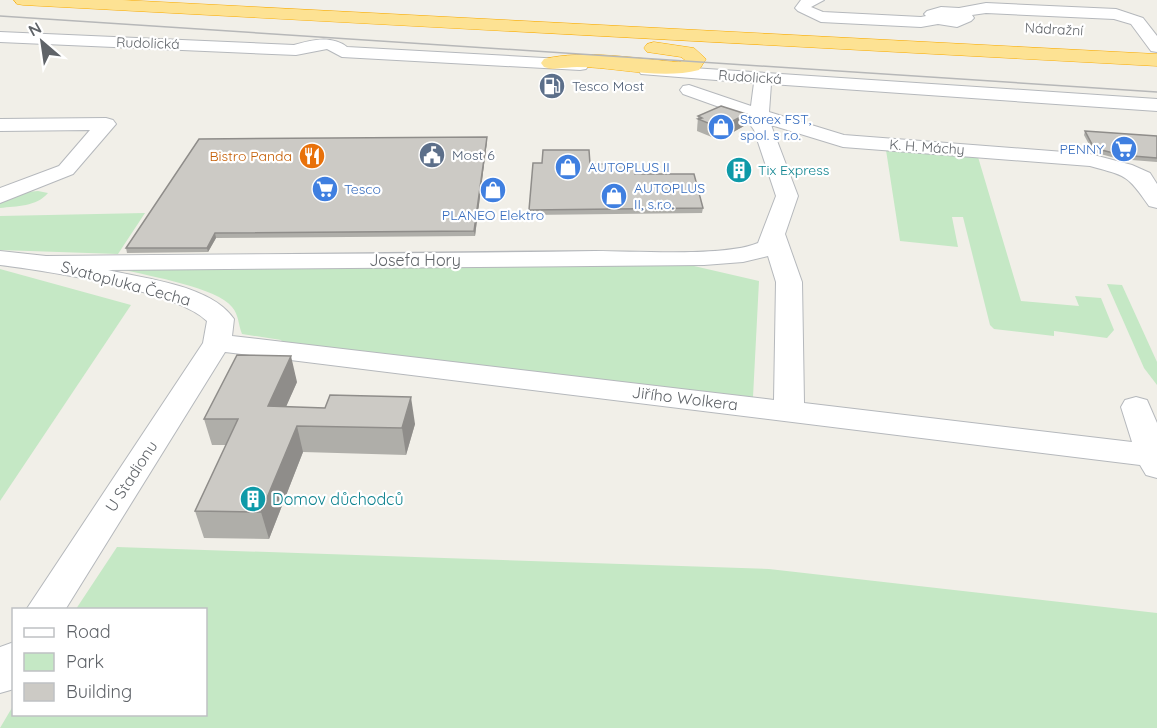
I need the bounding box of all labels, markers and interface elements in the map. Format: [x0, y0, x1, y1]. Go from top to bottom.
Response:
north arrow [12, 12, 72, 72]
text: N [25, 17, 45, 40]
street label: Nádražní [1024, 18, 1084, 40]
street label: Rudolická [116, 33, 180, 53]
street label: Rudolická [718, 66, 782, 88]
fuel station icon: Tesco Most [537, 71, 567, 101]
place label: Tesco Most [572, 77, 644, 95]
place label: Storex FST, spol. s r.o. [740, 110, 812, 144]
shop icon: Storex FST, spol. s r.o. [706, 112, 736, 142]
supermarket icon: PENNY [1109, 134, 1139, 164]
street label: K. H. Máchy [889, 135, 965, 159]
public building icon: Most 6 [417, 140, 447, 170]
place label: PENNY [1059, 140, 1104, 158]
restaurant icon: Bistro Panda [297, 141, 327, 171]
place label: Most 6 [452, 146, 495, 164]
place label: Bistro Panda [209, 147, 292, 165]
shop icon: AUTOPLUS II [553, 152, 583, 182]
building icon: Tix Express [724, 155, 754, 185]
place label: AUTOPLUS II [588, 158, 670, 176]
place label: Tix Express [758, 161, 829, 179]
supermarket icon: Tesco [310, 174, 340, 204]
shop icon: PLANEO Elektro [478, 175, 508, 205]
place label: AUTOPLUS II, s.r.o. [634, 179, 705, 213]
place label: Tesco [344, 180, 381, 198]
shop icon: AUTOPLUS II, s.r.o. [599, 181, 629, 211]
place label: PLANEO Elektro [442, 206, 544, 224]
street label: Josefa Hory [369, 250, 461, 270]
street label: Svatopluka Čecha [59, 256, 193, 310]
street label: Jiřího Wolkera [631, 382, 739, 414]
street label: U Stadionu [101, 437, 161, 515]
building icon: Domov důchodců [238, 484, 268, 514]
place label: Domov důchodců [272, 489, 404, 509]
legend [12, 608, 207, 716]
text: Road [66, 620, 111, 643]
text: Park [66, 650, 104, 673]
text: Building [66, 680, 132, 703]

